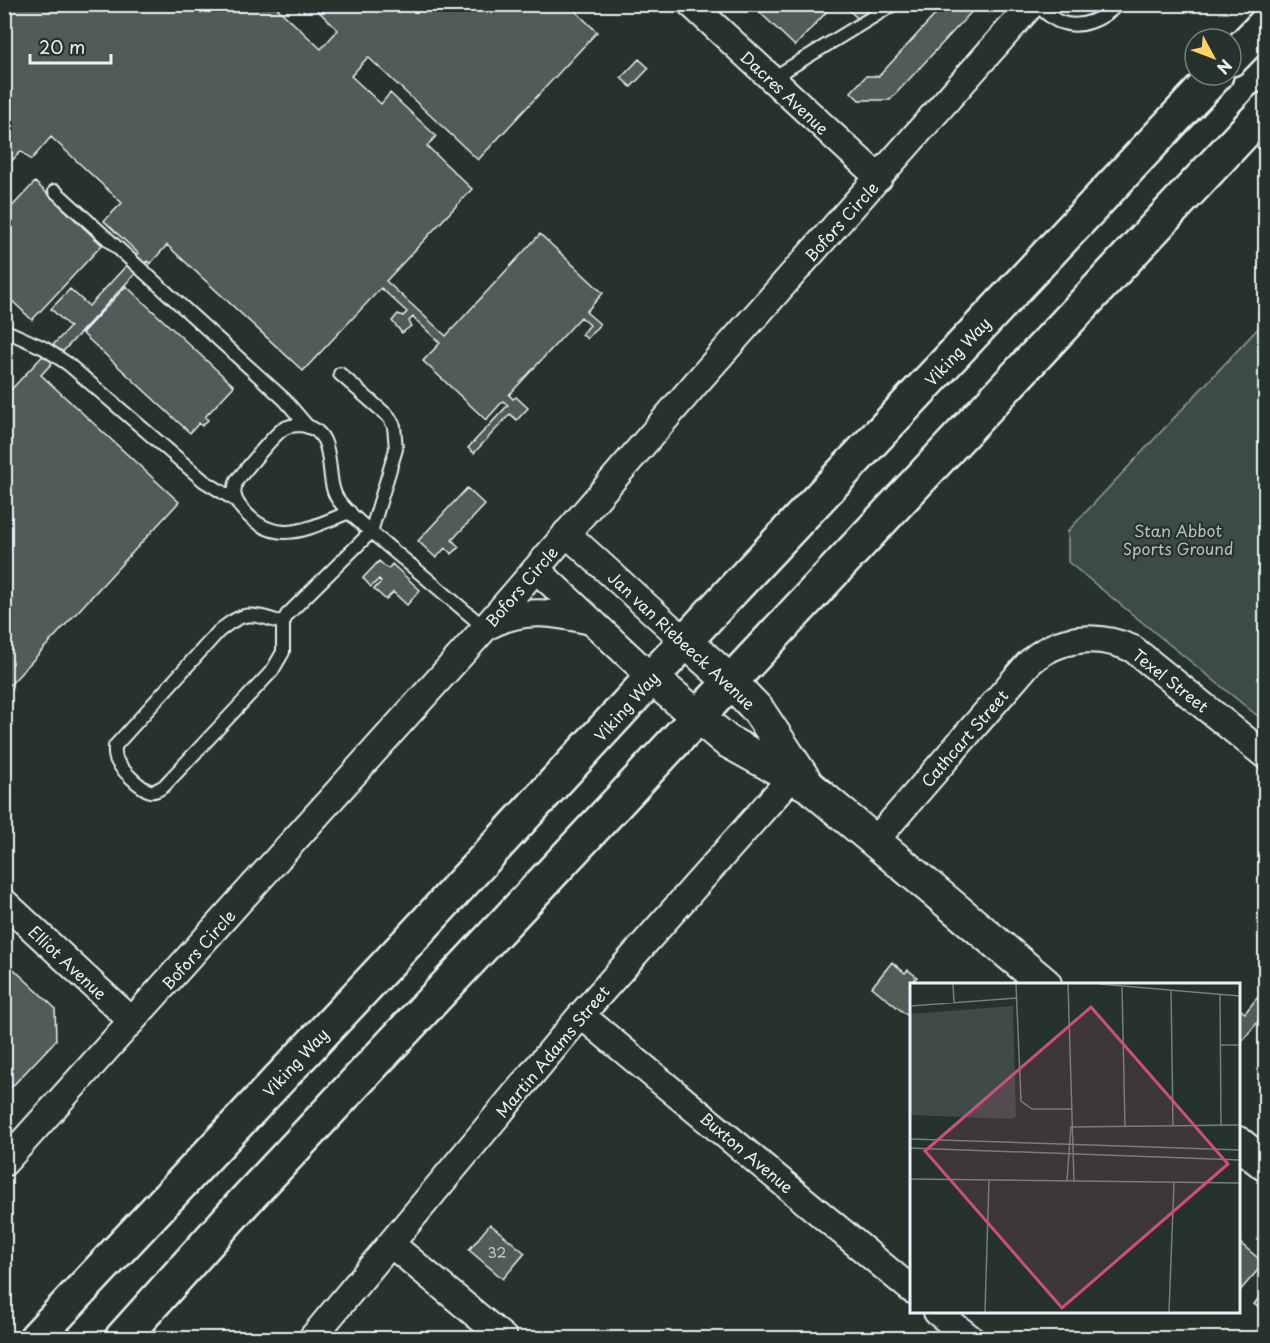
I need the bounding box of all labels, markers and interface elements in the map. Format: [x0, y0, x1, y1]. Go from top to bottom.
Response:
scale bar [30, 27, 111, 65]
north arrow [1183, 27, 1243, 87]
text: 20 m [39, 33, 85, 60]
street label: Dacres Avenue [735, 45, 835, 140]
text: N [1212, 55, 1238, 80]
street label: Bofors Circle [799, 176, 883, 266]
street label: Viking Way [919, 311, 995, 391]
park label: Stan Abbot Sports Ground [1123, 518, 1233, 560]
street label: Bofors Circle [479, 540, 563, 632]
street label: Jan van Riebeeck Avenue [603, 565, 761, 715]
street label: Texel Street [1128, 643, 1215, 718]
street label: Viking Way [588, 666, 664, 746]
street label: Cathcart Street [915, 684, 1014, 792]
street label: Bofors Circle [156, 904, 240, 994]
street label: Elliot Avenue [24, 919, 113, 1005]
street label: Martin Adams Street [490, 979, 615, 1122]
inset map [910, 983, 1240, 1313]
street label: Viking Way [257, 1022, 333, 1102]
street label: Buxton Avenue [695, 1106, 799, 1198]
house number: 32 [488, 1242, 506, 1263]

